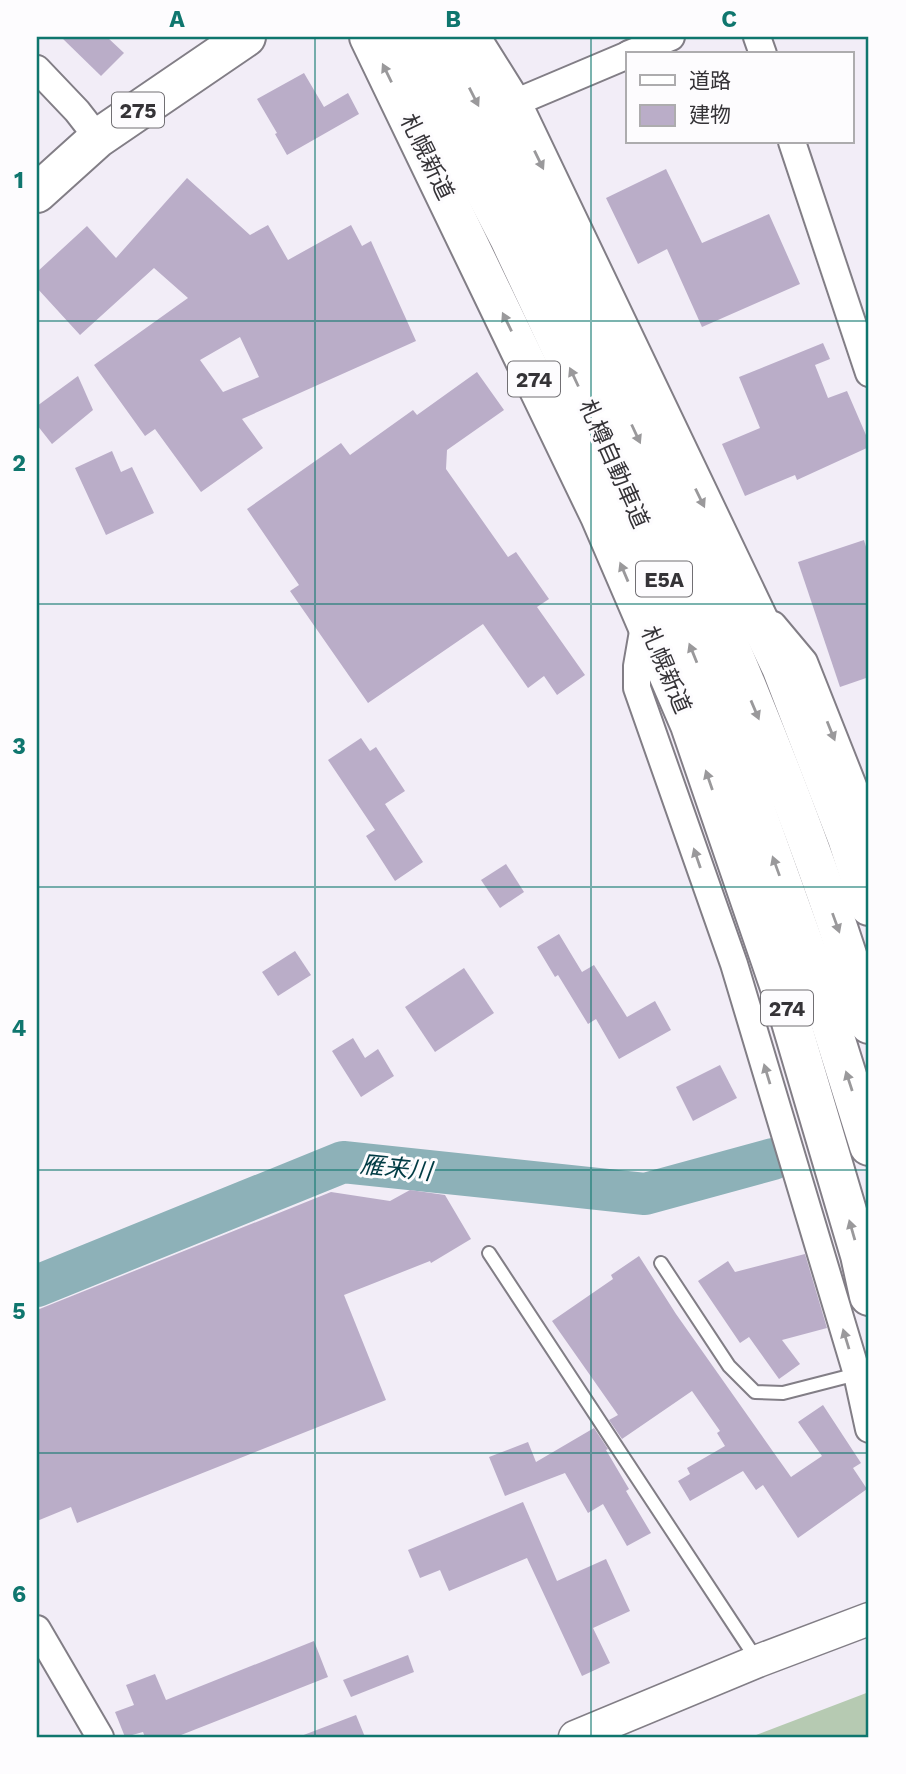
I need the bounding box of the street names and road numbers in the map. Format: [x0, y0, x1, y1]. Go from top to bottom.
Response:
road number: 275 [112, 92, 164, 128]
street label: 札幌新道 [395, 110, 459, 204]
road number: 274 [508, 362, 560, 396]
street label: 札樽自動車道 [574, 395, 654, 533]
road number: E5A [636, 562, 692, 596]
street label: 札幌新道 [636, 622, 696, 718]
road number: 274 [761, 990, 813, 1026]

